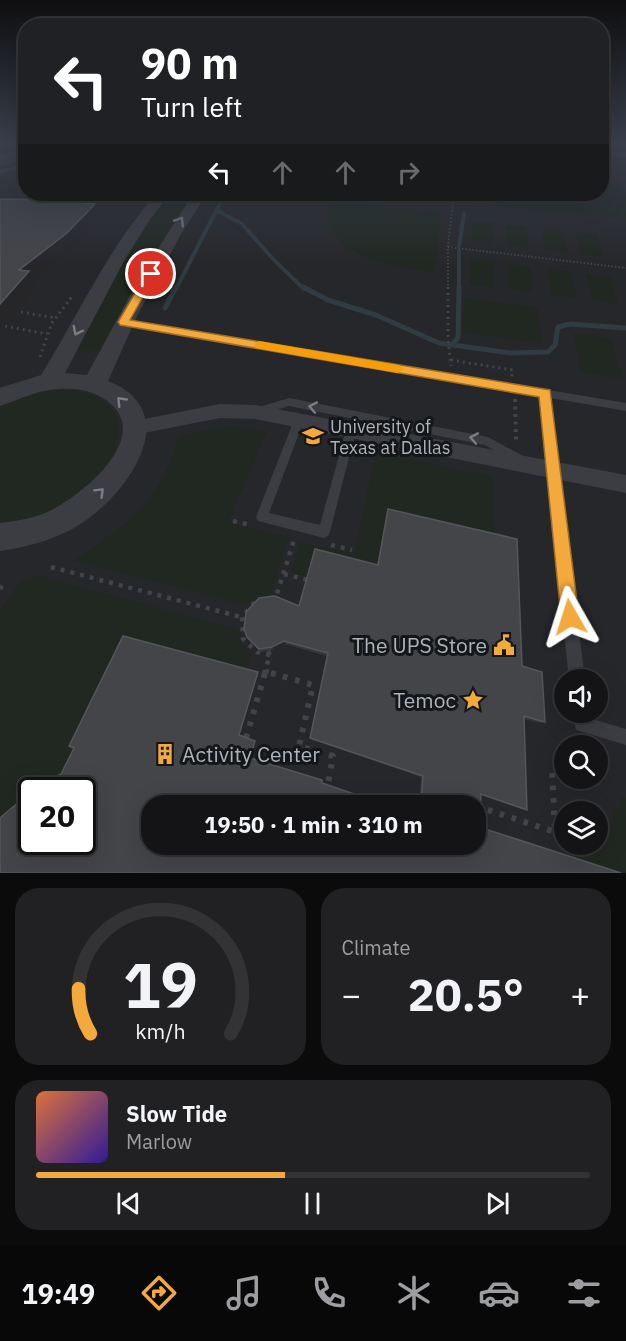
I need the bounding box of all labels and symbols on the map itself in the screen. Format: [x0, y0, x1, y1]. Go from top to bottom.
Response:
one-way arrow [173, 217, 185, 227]
pin [125, 248, 176, 299]
one-way arrow [73, 324, 84, 335]
one-way arrow [117, 397, 128, 407]
one-way arrow [308, 401, 318, 414]
place label: University of Texas at Dallas [330, 415, 451, 459]
school or university icon: University of Texas at Dallas [301, 424, 325, 448]
one-way arrow [470, 432, 480, 445]
one-way arrow [93, 488, 103, 499]
position arrow [538, 585, 602, 649]
place label: The UPS Store [352, 631, 487, 659]
public building icon: The UPS Store [492, 633, 516, 657]
place label: Temoc [393, 686, 456, 714]
place icon: Temoc [461, 688, 485, 712]
place label: Activity Center [182, 740, 320, 768]
building icon: Activity Center [153, 742, 177, 766]
speed limit sign: 20 [18, 777, 96, 855]

